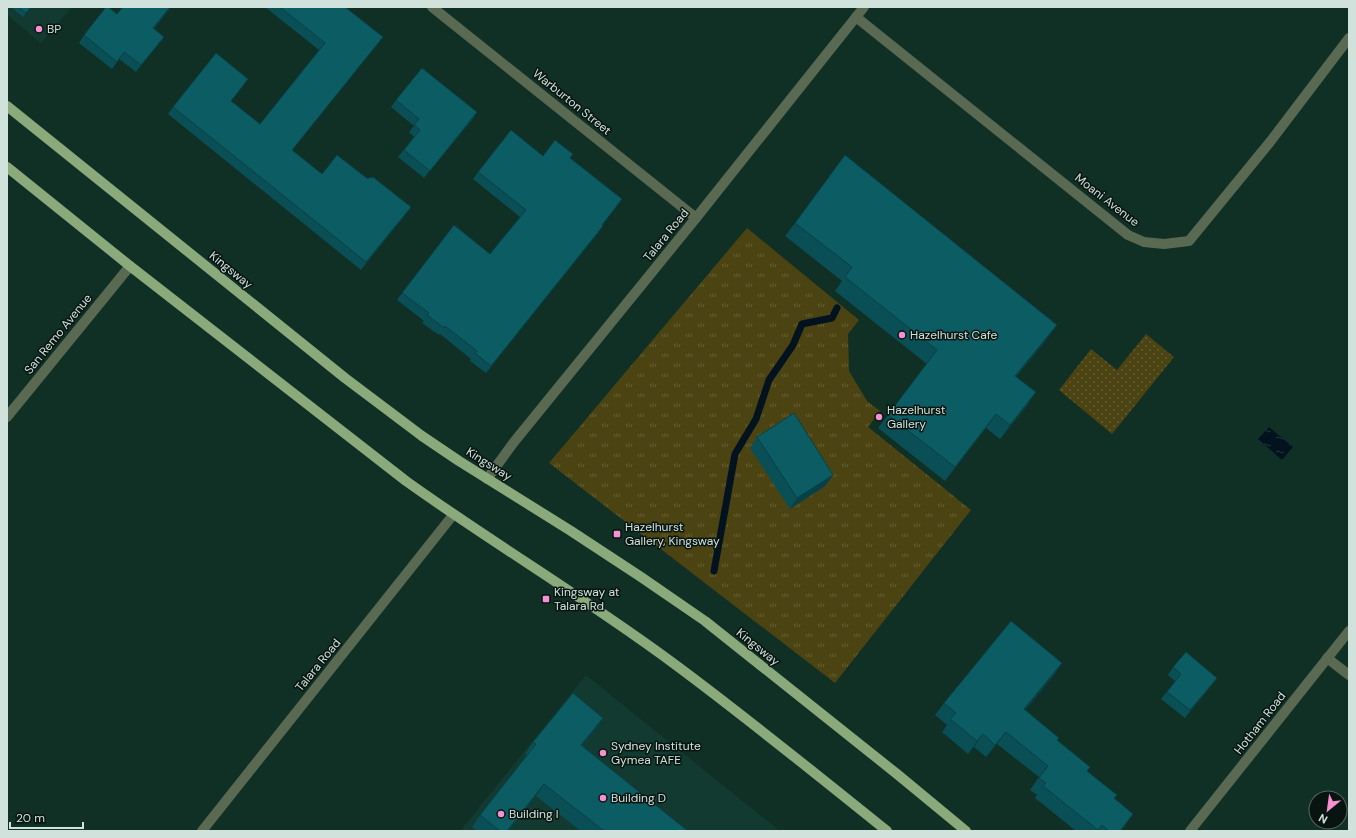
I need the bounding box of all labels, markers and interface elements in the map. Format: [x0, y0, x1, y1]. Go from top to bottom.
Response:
place label: BP [47, 21, 61, 37]
marker: BP [34, 24, 44, 34]
street label: Warburton Street [529, 65, 615, 139]
street label: Moani Avenue [1072, 170, 1143, 230]
street label: Talara Road [640, 205, 692, 265]
street label: Kingsway [206, 248, 256, 293]
street label: San Remo Avenue [21, 290, 95, 377]
place label: Hazelhurst Cafe [910, 327, 998, 343]
marker: Hazelhurst Cafe [897, 330, 907, 340]
place label: Hazelhurst Gallery [887, 402, 946, 432]
marker: Hazelhurst Gallery [874, 412, 884, 422]
street label: Kingsway [463, 444, 515, 485]
place label: Hazelhurst Gallery, Kingsway [625, 519, 720, 549]
marker: Hazelhurst Gallery, Kingsway [612, 529, 622, 539]
place label: Kingsway at Talara Rd [554, 584, 620, 614]
marker: Kingsway at Talara Rd [541, 594, 551, 604]
street label: Kingsway [733, 625, 783, 670]
street label: Talara Road [292, 635, 344, 695]
street label: Hotham Road [1231, 689, 1289, 757]
place label: Sydney Institute Gymea TAFE [611, 738, 701, 768]
marker: Sydney Institute Gymea TAFE [598, 748, 608, 758]
place label: Building D [611, 790, 666, 806]
north arrow [1308, 790, 1348, 830]
marker: Building D [598, 793, 608, 803]
scale bar [10, 804, 83, 830]
place label: Building I [509, 806, 559, 822]
marker: Building I [496, 809, 506, 819]
text: 20 m [16, 810, 45, 826]
text: N [1316, 811, 1330, 827]

